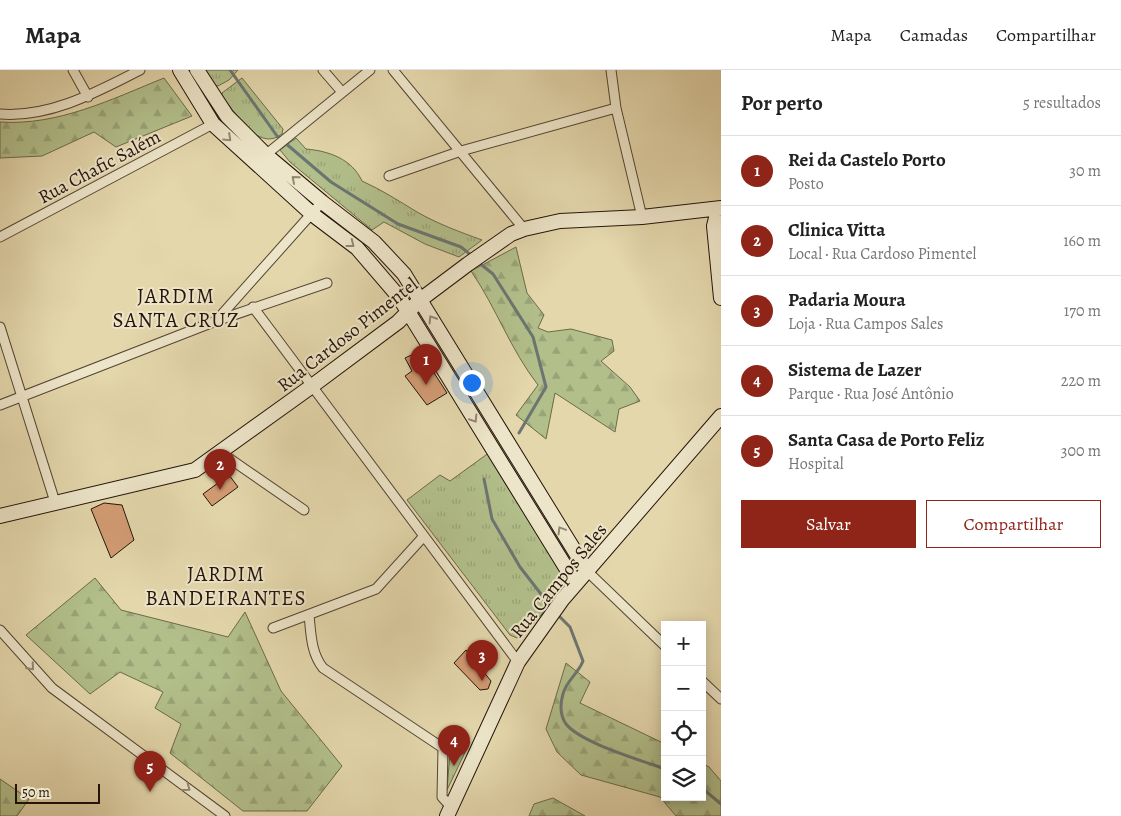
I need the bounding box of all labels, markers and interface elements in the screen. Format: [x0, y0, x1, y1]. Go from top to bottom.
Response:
text: Mapa [25, 19, 81, 51]
text: Mapa [830, 23, 872, 47]
text: Camadas [900, 23, 968, 47]
text: Compartilhar [996, 23, 1096, 47]
text: Por perto [741, 89, 823, 117]
text: 5 resultados [1023, 92, 1101, 114]
street label: Rua Chafic Salém [34, 124, 165, 210]
one-way arrow [222, 132, 231, 141]
text: Rei da Castelo Porto [788, 147, 946, 173]
text: 1 [754, 160, 760, 182]
text: 30 m [1069, 160, 1101, 182]
text: Posto [788, 173, 824, 195]
one-way arrow [291, 176, 300, 185]
text: Clinica Vitta [788, 217, 885, 243]
text: 2 [753, 230, 761, 252]
text: 160 m [1063, 230, 1101, 252]
one-way arrow [345, 238, 354, 246]
text: Local · Rua Cardoso Pimentel [788, 243, 976, 265]
street label: Rua Cardoso Pimentel [272, 271, 424, 398]
district label: JARDIM SANTA CRUZ [112, 282, 240, 334]
text: Padaria Moura [788, 287, 906, 313]
text: 3 [754, 300, 760, 322]
text: 170 m [1064, 300, 1101, 322]
text: Loja · Rua Campos Sales [788, 313, 944, 335]
one-way arrow [428, 315, 438, 324]
pin: 1 [410, 344, 442, 385]
text: Sistema de Lazer [788, 357, 922, 383]
your location [459, 370, 485, 396]
text: 4 [753, 370, 761, 392]
text: 220 m [1061, 370, 1101, 392]
text: Parque · Rua José Antônio [788, 383, 954, 405]
one-way arrow [468, 413, 478, 422]
text: Santa Casa de Porto Feliz [788, 427, 984, 453]
text: 5 [754, 440, 760, 462]
text: 300 m [1061, 440, 1101, 462]
pin: 2 [204, 449, 236, 490]
text: Hospital [788, 453, 844, 475]
button: Salvar [741, 500, 916, 548]
button: Compartilhar [926, 500, 1101, 548]
street label: Rua Campos Sales [504, 518, 613, 643]
one-way arrow [558, 526, 568, 535]
district label: JARDIM BANDEIRANTES [145, 560, 307, 612]
map controls [661, 621, 706, 801]
button: + [661, 621, 706, 666]
pin: 3 [466, 640, 498, 681]
one-way arrow [26, 662, 35, 671]
button: − [661, 666, 706, 711]
button: locate [661, 711, 706, 756]
pin: 4 [438, 725, 470, 766]
pin: 5 [134, 751, 166, 792]
button: layers [661, 756, 706, 801]
scale bar [15, 781, 100, 804]
one-way arrow [181, 782, 191, 791]
text: 50 m [22, 783, 50, 802]

